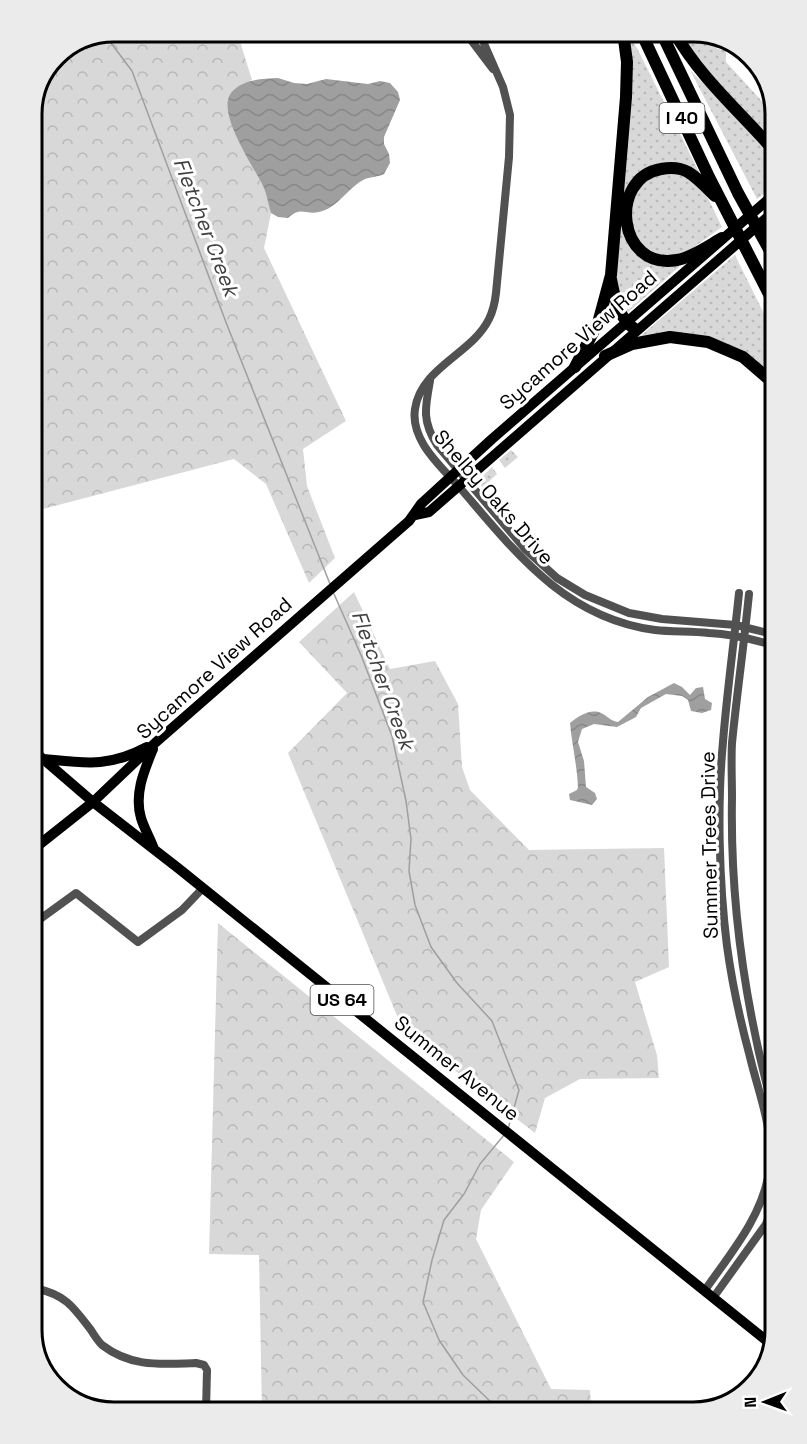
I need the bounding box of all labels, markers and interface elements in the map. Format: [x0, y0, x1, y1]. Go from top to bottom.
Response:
road number: I 40 [660, 103, 704, 133]
water label: Fletcher Creek [168, 154, 246, 302]
street label: Sycamore View Road [494, 264, 662, 416]
street label: Shelby Oaks Drive [428, 424, 560, 570]
street label: Sycamore View Road [131, 591, 297, 745]
water label: Fletcher Creek [346, 607, 422, 756]
street label: Summer Trees Drive [694, 751, 724, 939]
road number: US 64 [310, 985, 374, 1015]
street label: Summer Avenue [389, 1010, 525, 1126]
north arrow [735, 1372, 795, 1432]
text: N [740, 1397, 761, 1408]

